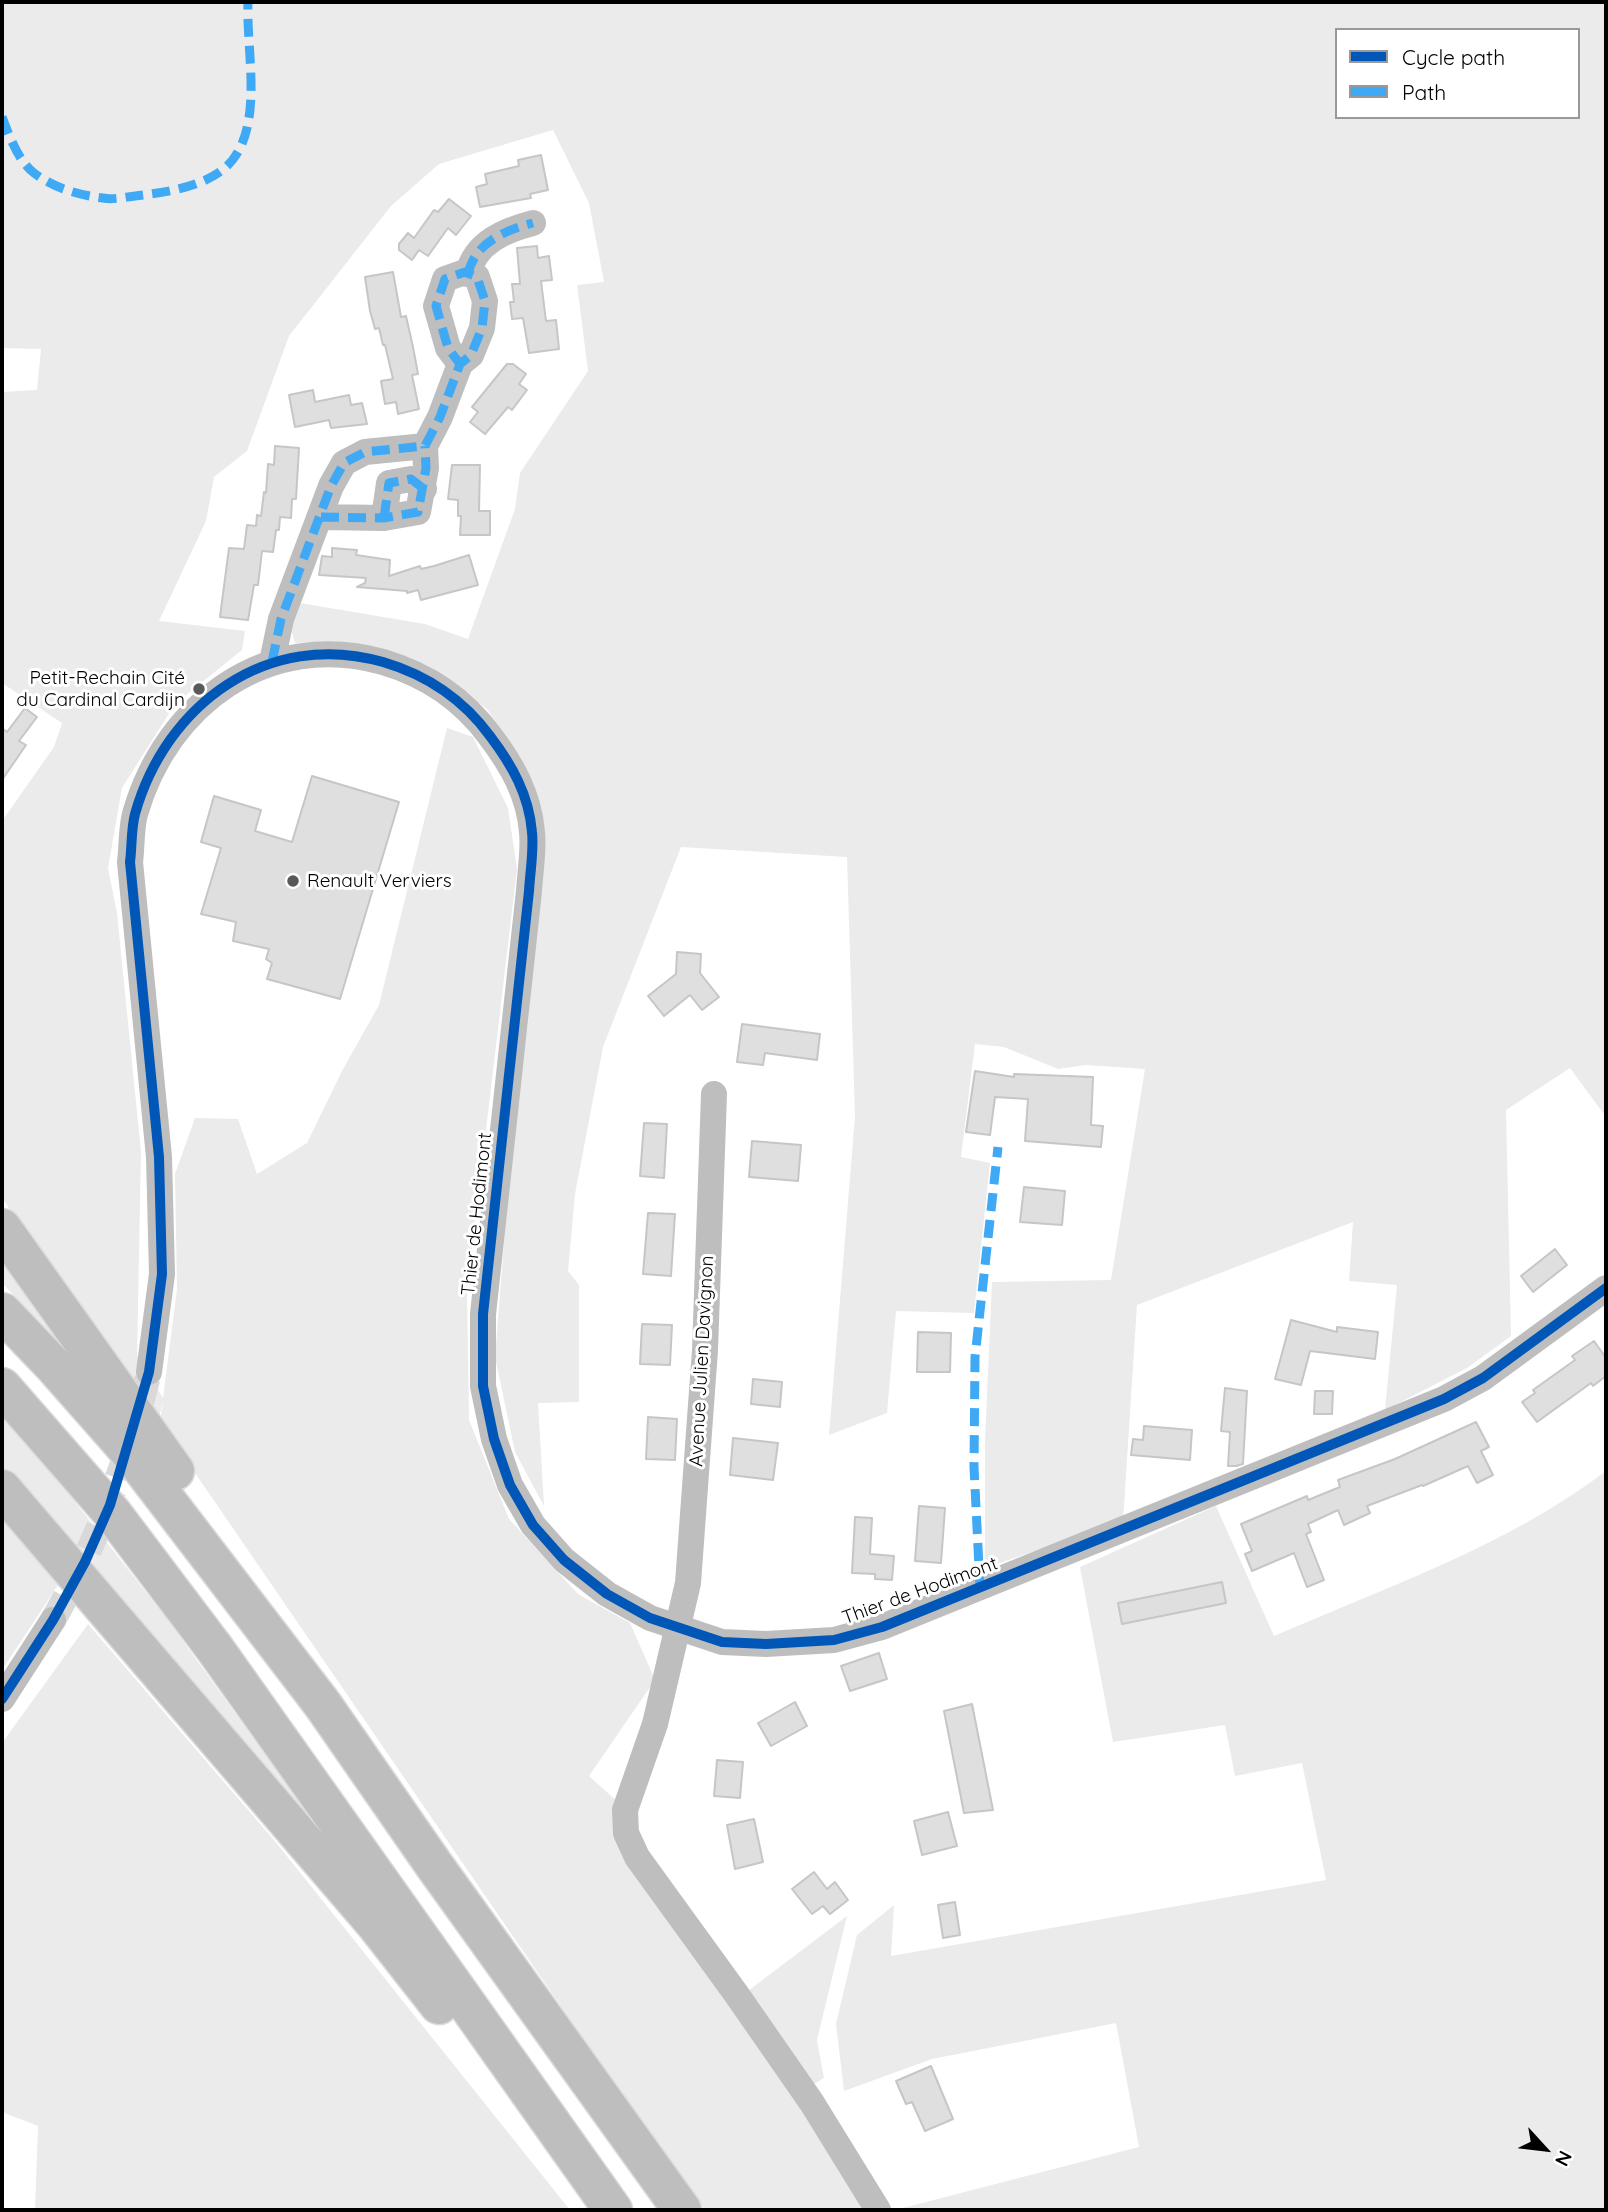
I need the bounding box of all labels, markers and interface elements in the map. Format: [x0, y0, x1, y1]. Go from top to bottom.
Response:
legend [1335, 28, 1580, 119]
text: Cycle path [1402, 44, 1505, 70]
text: Path [1402, 79, 1446, 105]
place label: Petit-Rechain Cité du Cardinal Cardijn [16, 667, 185, 711]
marker: Petit-Rechain Cité du Cardinal Cardijn [191, 681, 207, 697]
place label: Renault Verviers [307, 870, 452, 892]
marker: Renault Verviers [285, 873, 301, 889]
street label: Thier de Hodimont [457, 1131, 497, 1297]
street label: Avenue Julien Davignon [685, 1255, 719, 1467]
street label: Thier de Hodimont [839, 1552, 1001, 1630]
north arrow [1510, 2114, 1580, 2184]
text: N [1550, 2147, 1578, 2170]

